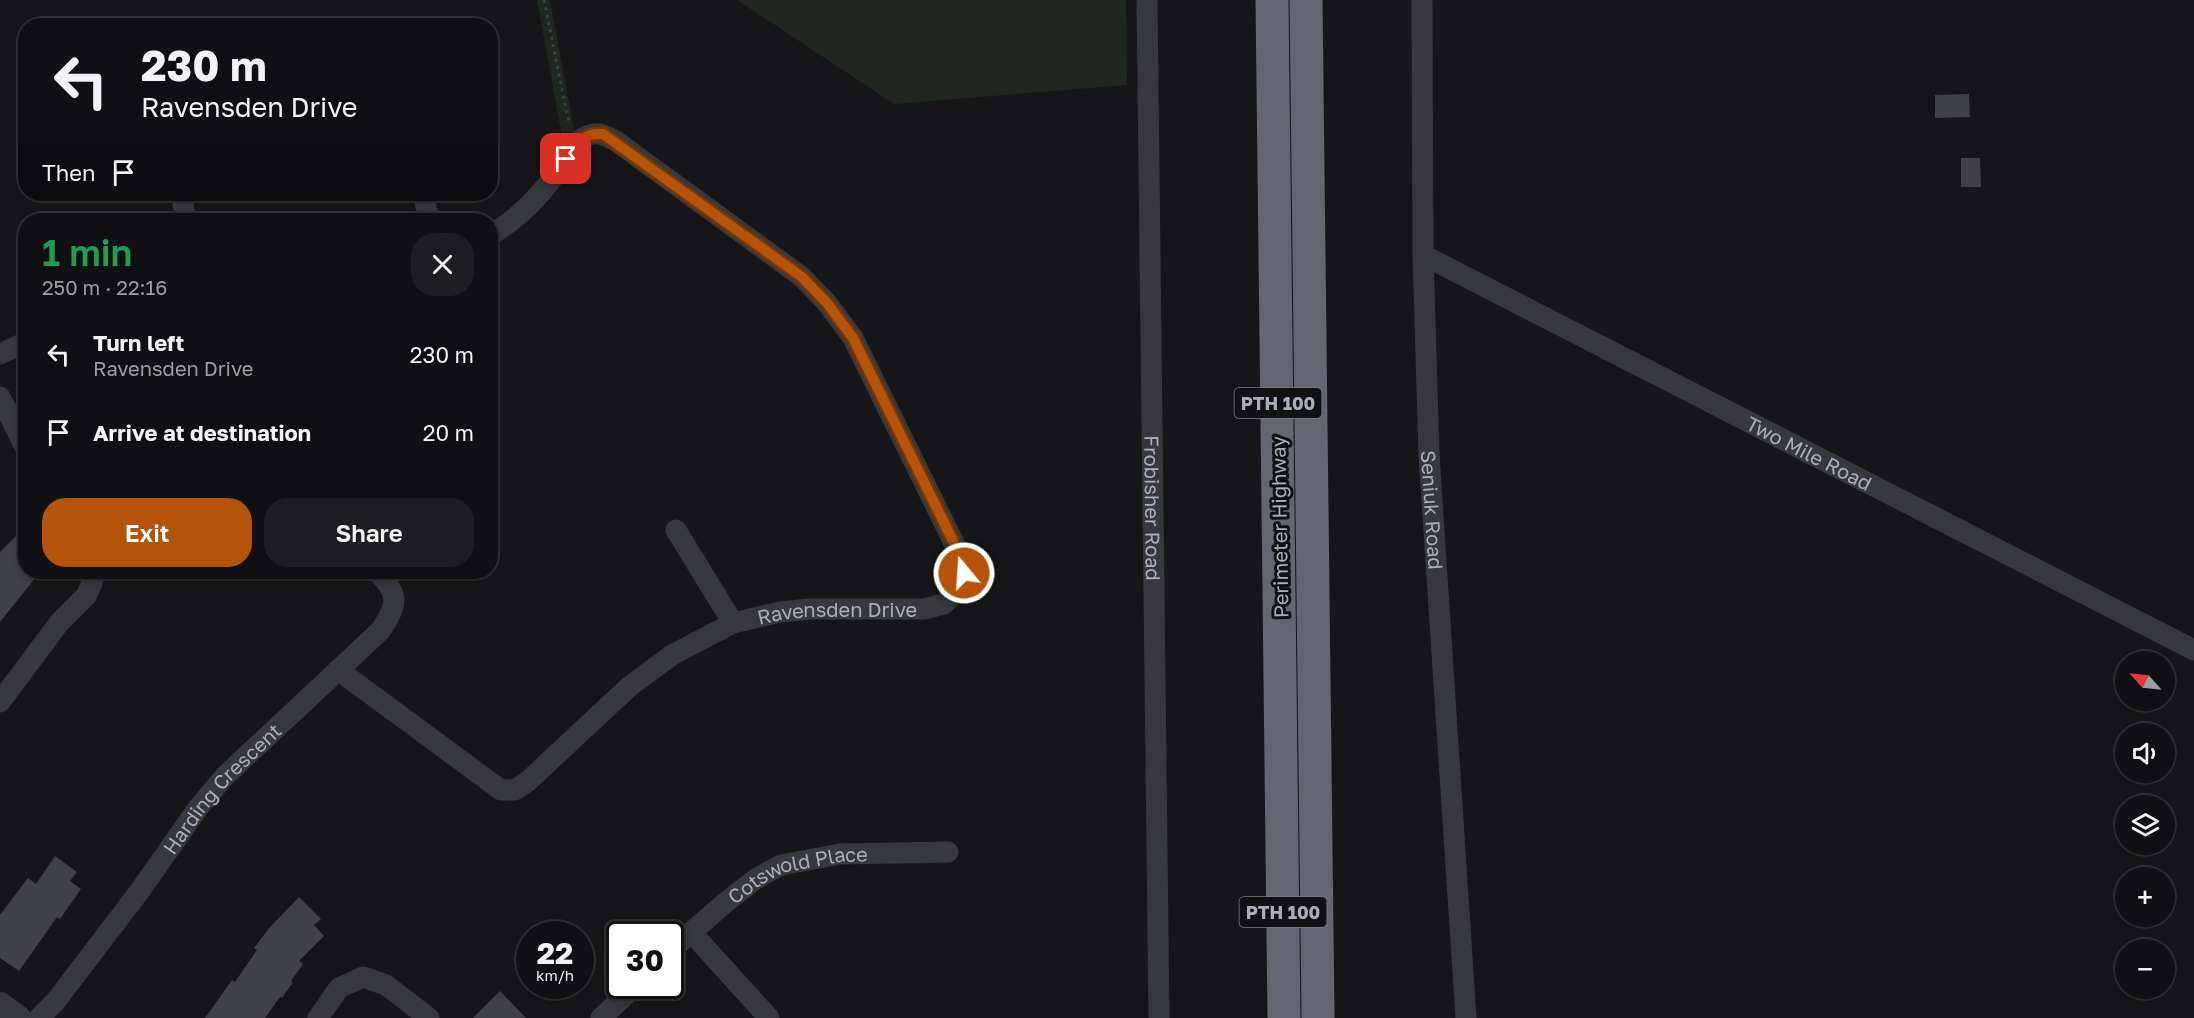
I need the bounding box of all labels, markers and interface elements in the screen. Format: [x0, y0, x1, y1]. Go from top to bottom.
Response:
text: 230 m [141, 40, 267, 90]
icon: left [42, 42, 120, 120]
text: Ravensden Drive [141, 91, 358, 123]
pin [540, 133, 591, 184]
icon: arrive [549, 142, 582, 175]
icon: arrive [107, 156, 140, 189]
text: Then [42, 159, 95, 186]
text: 1 min [42, 231, 132, 274]
button: close [411, 233, 474, 296]
text: 250 m · 22:16 [42, 275, 167, 299]
text: Turn left [93, 329, 184, 356]
icon: left [42, 338, 75, 371]
text: 230 m [410, 341, 474, 368]
text: Ravensden Drive [93, 356, 253, 380]
road number: PTH 100 [1234, 388, 1322, 418]
street label: Two Mile Road [1742, 411, 1876, 495]
icon: arrive [42, 416, 75, 449]
text: Arrive at destination [93, 419, 311, 446]
text: 20 m [423, 419, 474, 446]
street label: Frobisher Road [1140, 435, 1166, 581]
street label: Perimeter Highway [1265, 436, 1293, 618]
street label: Seniuk Road [1417, 449, 1448, 570]
button: Exit [42, 498, 252, 567]
button: Share [264, 498, 474, 567]
position arrow [932, 541, 996, 605]
street label: Ravensden Drive [755, 597, 917, 629]
north arrow [2115, 651, 2175, 711]
map controls [2115, 651, 2175, 999]
street label: Harding Crescent [157, 718, 286, 859]
button: sound [2115, 723, 2175, 783]
button: layers [2115, 795, 2175, 855]
street label: Cotswold Place [723, 841, 868, 908]
button: + [2115, 867, 2175, 927]
road number: PTH 100 [1240, 897, 1326, 927]
speed limit sign: 30 [606, 921, 684, 999]
text: 22 [537, 935, 573, 971]
button: − [2115, 939, 2175, 999]
text: km/h [536, 966, 574, 984]

